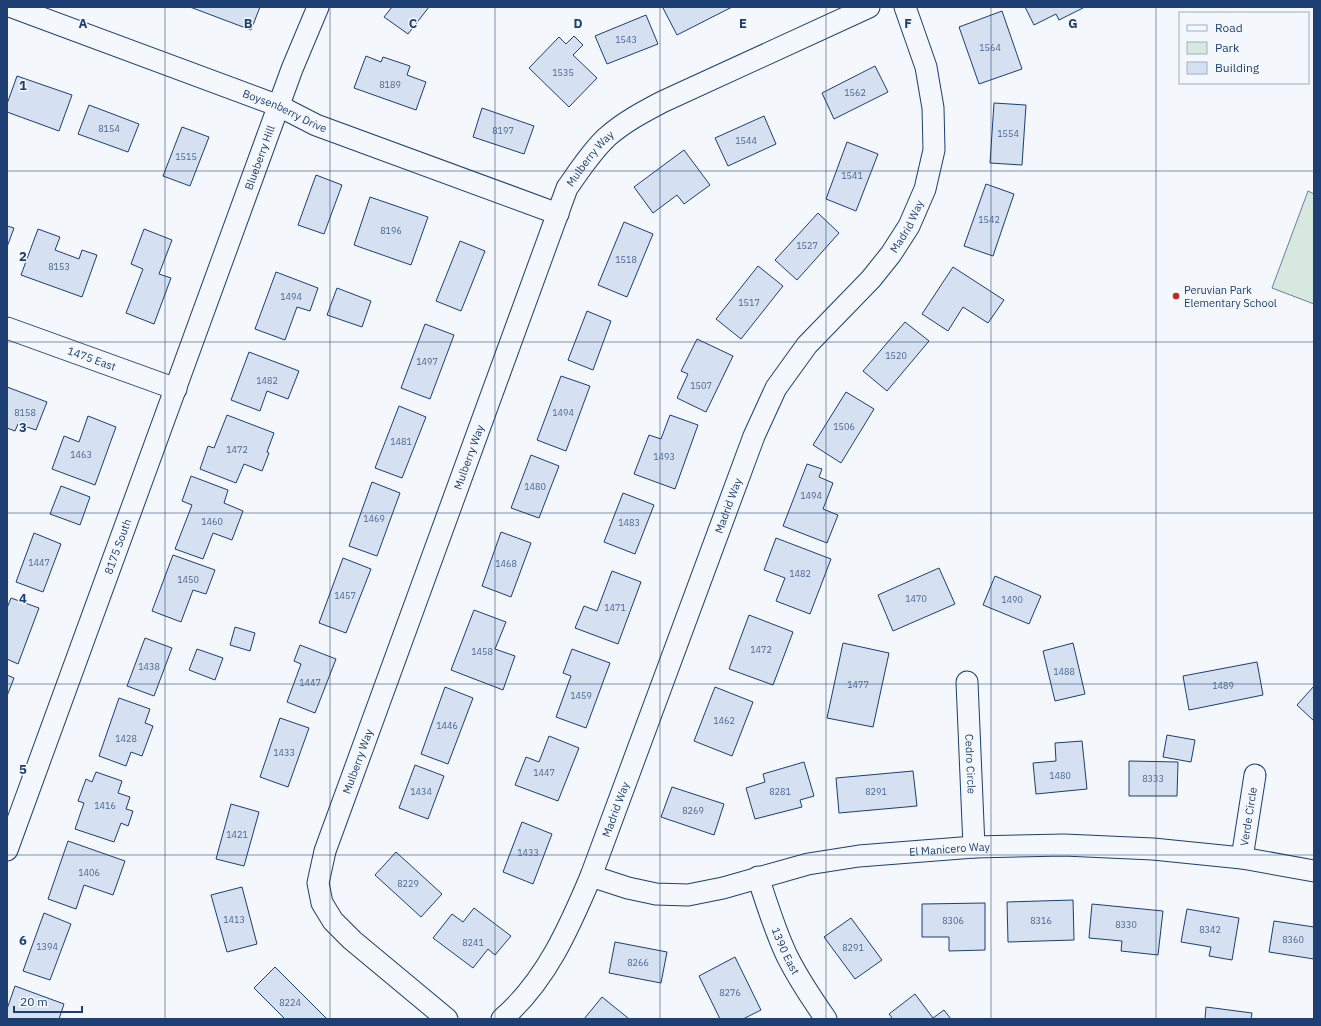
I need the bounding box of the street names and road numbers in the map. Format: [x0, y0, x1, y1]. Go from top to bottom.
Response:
street label: Boysenberry Drive [241, 86, 329, 135]
street label: Blueberry Hill [241, 123, 278, 192]
street label: Mulberry Way [563, 127, 617, 189]
street label: Madrid Way [887, 197, 927, 255]
street label: 1475 East [66, 343, 118, 374]
street label: Mulberry Way [451, 422, 487, 491]
street label: Madrid Way [712, 475, 745, 535]
street label: 8175 South [101, 517, 134, 576]
street label: Mulberry Way [339, 727, 376, 796]
street label: Cedro Circle [962, 734, 979, 794]
street label: Madrid Way [599, 779, 632, 839]
street label: Verde Circle [1237, 786, 1260, 847]
street label: El Manicero Way [909, 840, 991, 859]
street label: 1390 East [769, 925, 803, 977]

